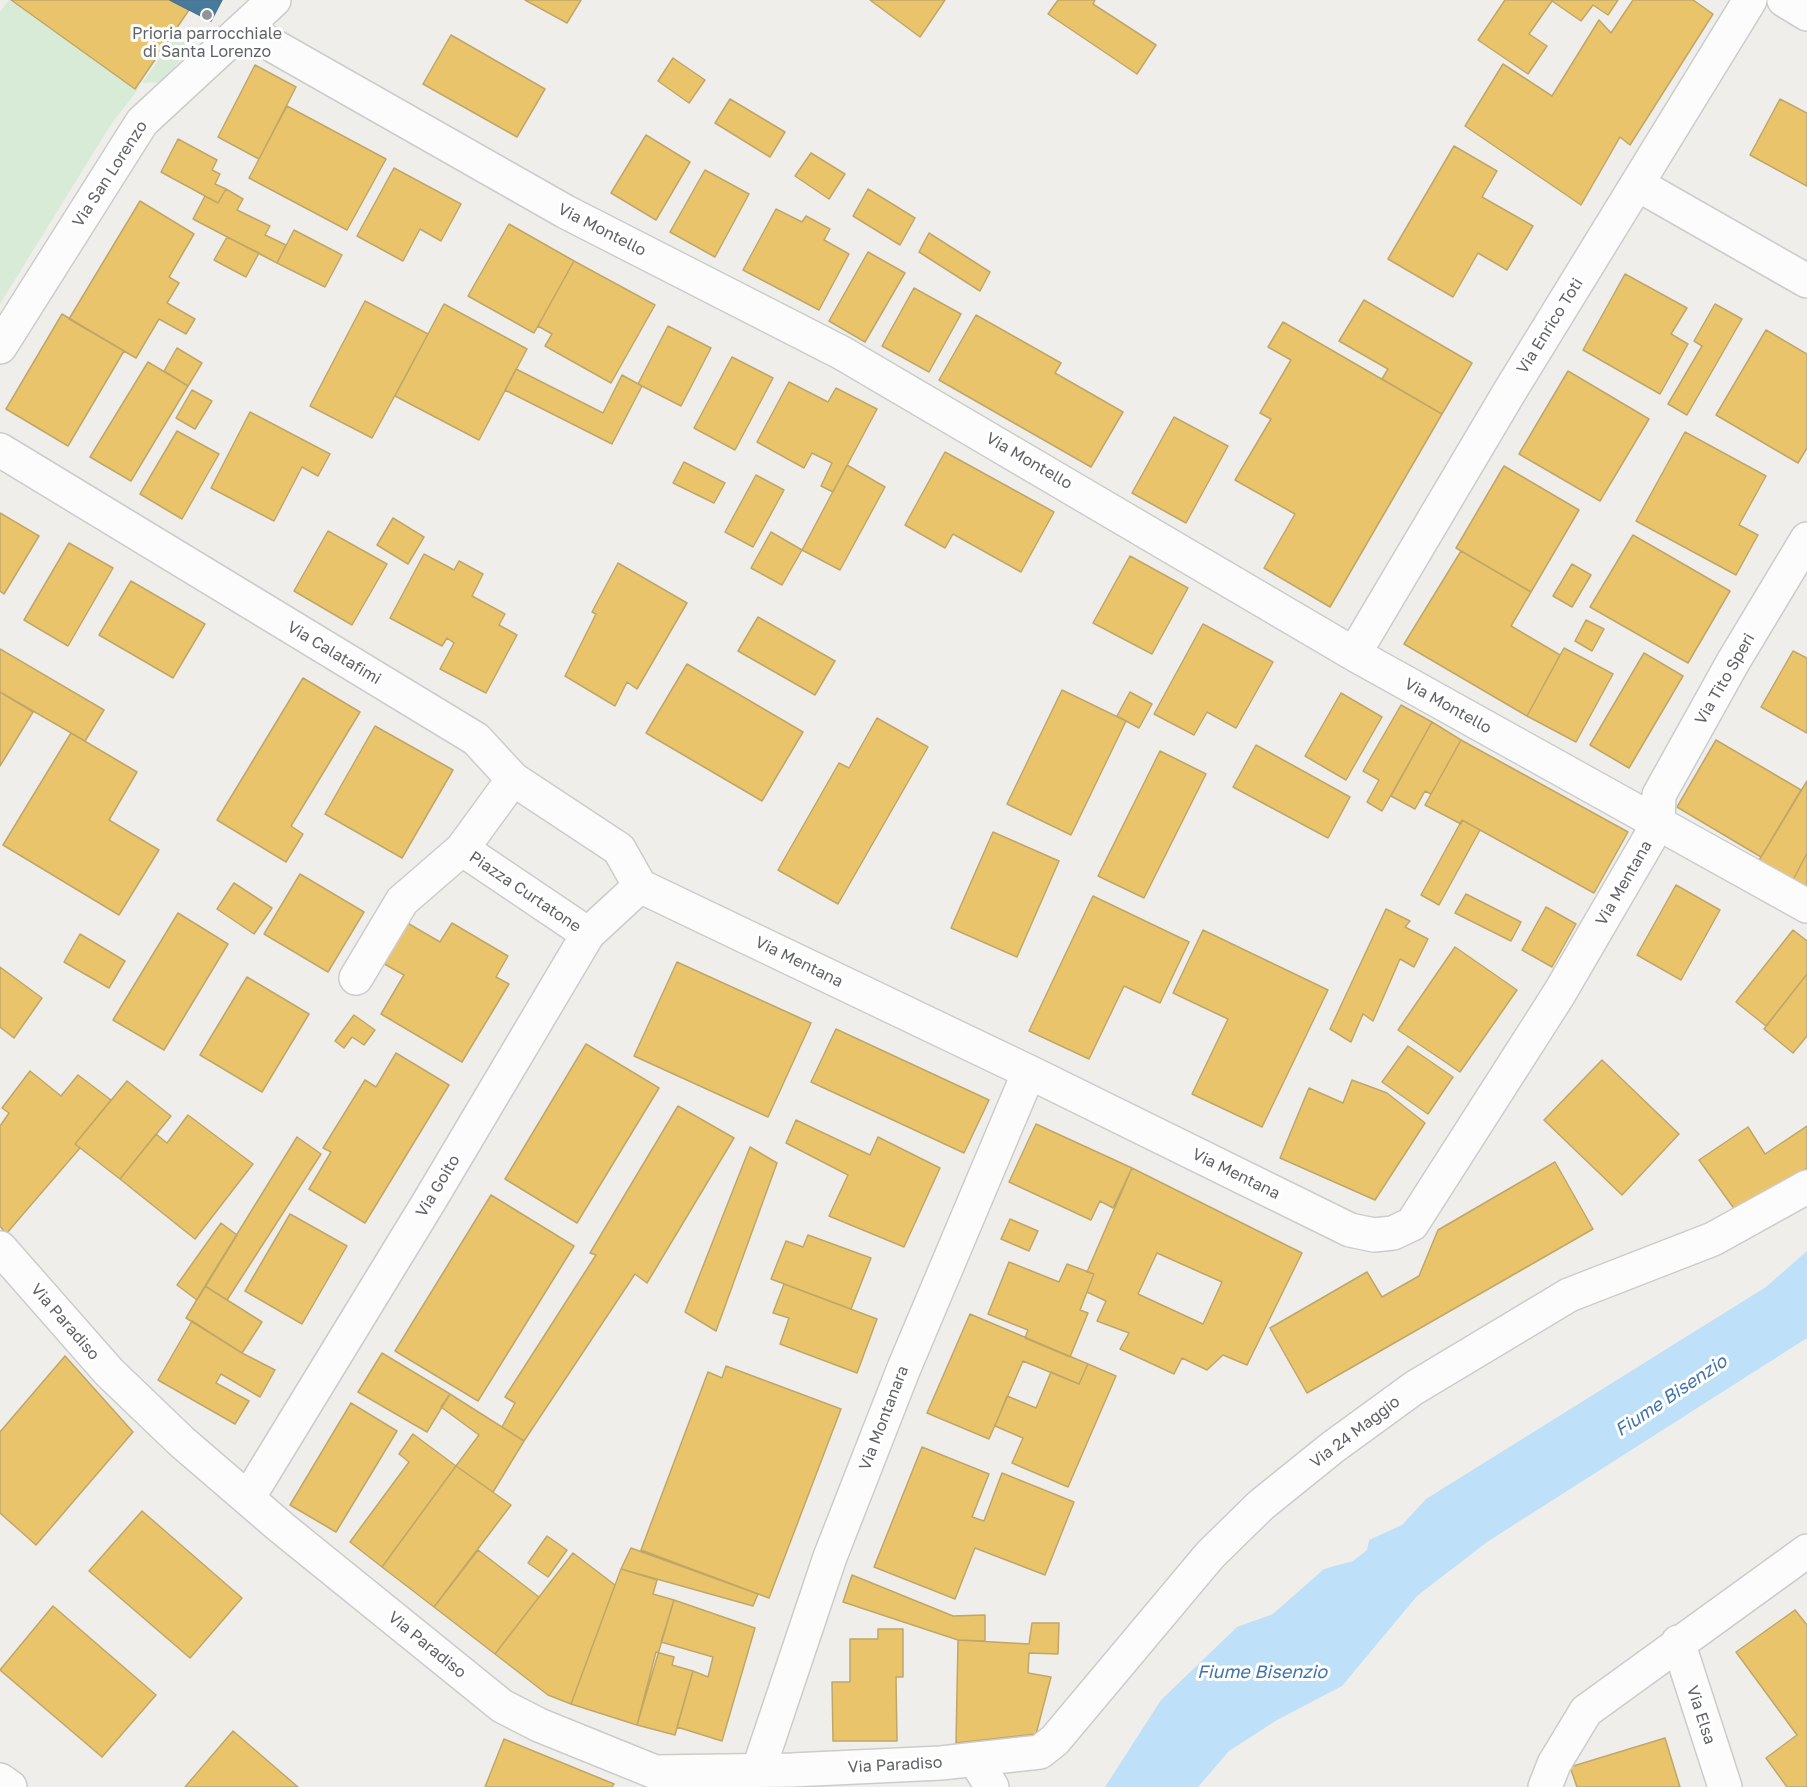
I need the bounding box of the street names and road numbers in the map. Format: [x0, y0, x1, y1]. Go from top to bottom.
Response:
street label: Via San Lorenzo [69, 117, 151, 231]
street label: Via Montello [555, 200, 649, 260]
street label: Via Enrico Toti [1513, 275, 1587, 377]
street label: Via Montello [982, 429, 1076, 493]
street label: Via Calatafimi [284, 617, 384, 689]
street label: Via Tito Speri [1691, 630, 1759, 728]
street label: Via Montello [1401, 674, 1495, 738]
street label: Via Mentana [1592, 837, 1656, 929]
street label: Piazza Curtatone [465, 847, 585, 937]
street label: Via Mentana [752, 933, 846, 991]
street label: Via Mentana [1189, 1145, 1283, 1203]
street label: Via Goito [412, 1151, 464, 1221]
street label: Via Paradiso [27, 1280, 103, 1364]
street label: Via Montanara [855, 1363, 913, 1473]
street label: Via 24 Maggio [1306, 1392, 1404, 1472]
street label: Via Paradiso [384, 1608, 470, 1682]
street label: Via Elsa [1683, 1683, 1719, 1747]
street label: Via Paradiso [847, 1753, 943, 1777]

